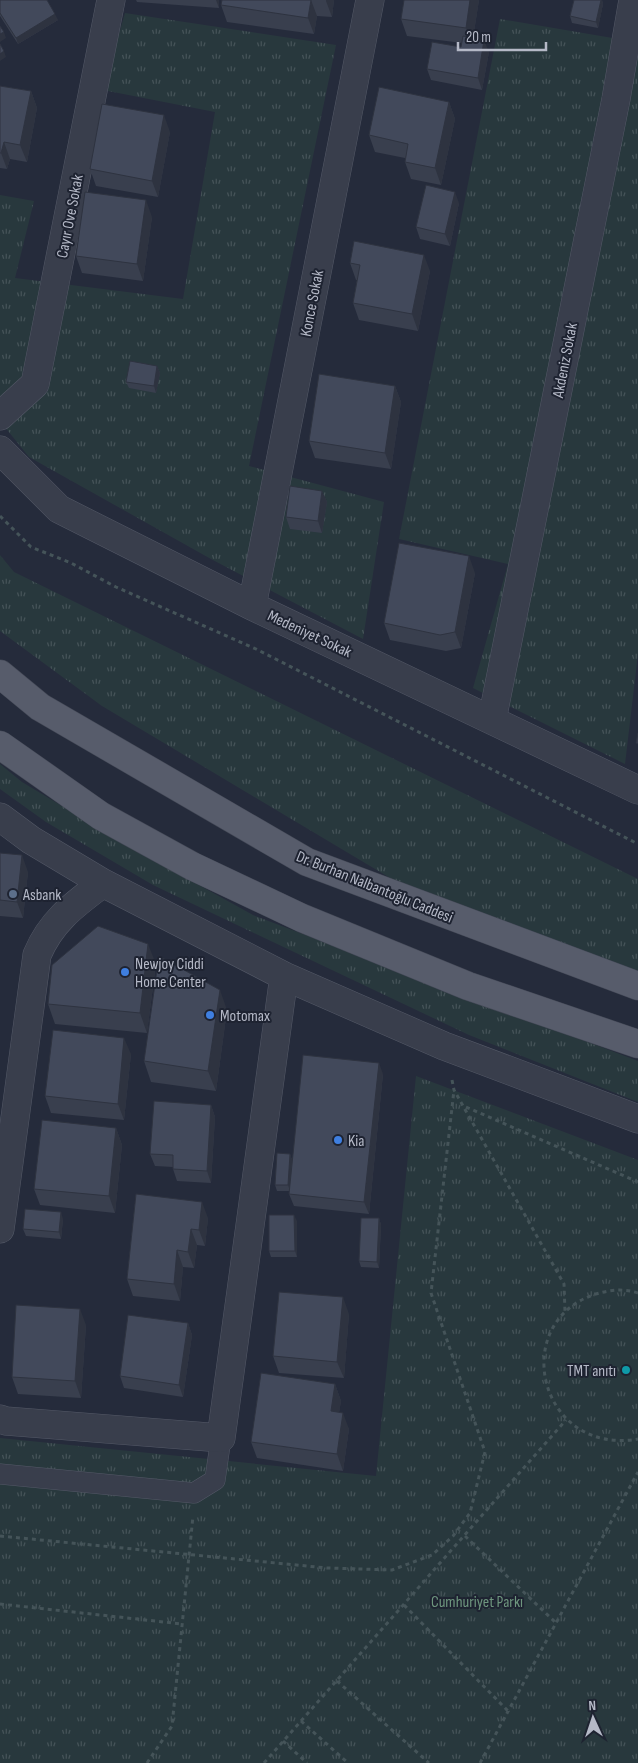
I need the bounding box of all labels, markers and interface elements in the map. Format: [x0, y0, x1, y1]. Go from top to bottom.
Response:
scale bar [458, 20, 546, 52]
text: 20 m [466, 28, 491, 47]
street label: Cayır Ove Sokak [53, 173, 88, 260]
street label: Konce Sokak [297, 268, 328, 338]
street label: Akdeniz Sokak [549, 321, 582, 400]
street label: Medeniyet Sokak [264, 607, 354, 662]
street label: Dr. Burhan Nalbantoğlu Caddesi [293, 847, 455, 927]
place label: Asbank [22, 886, 61, 905]
marker: Asbank [7, 888, 19, 900]
place label: Newjoy Ciddi Home Center [135, 955, 206, 992]
marker: Newjoy Ciddi Home Center [119, 966, 131, 978]
place label: Motomax [220, 1007, 270, 1026]
marker: Motomax [204, 1009, 216, 1021]
place label: Kia [348, 1132, 364, 1151]
marker: Kia [332, 1134, 344, 1146]
place label: TMT anıtı [567, 1362, 616, 1381]
marker: TMT anıtı [620, 1364, 632, 1376]
park label: Cumhuriyet Parkı [431, 1593, 523, 1612]
north arrow [568, 1693, 618, 1743]
text: N [588, 1697, 597, 1714]

